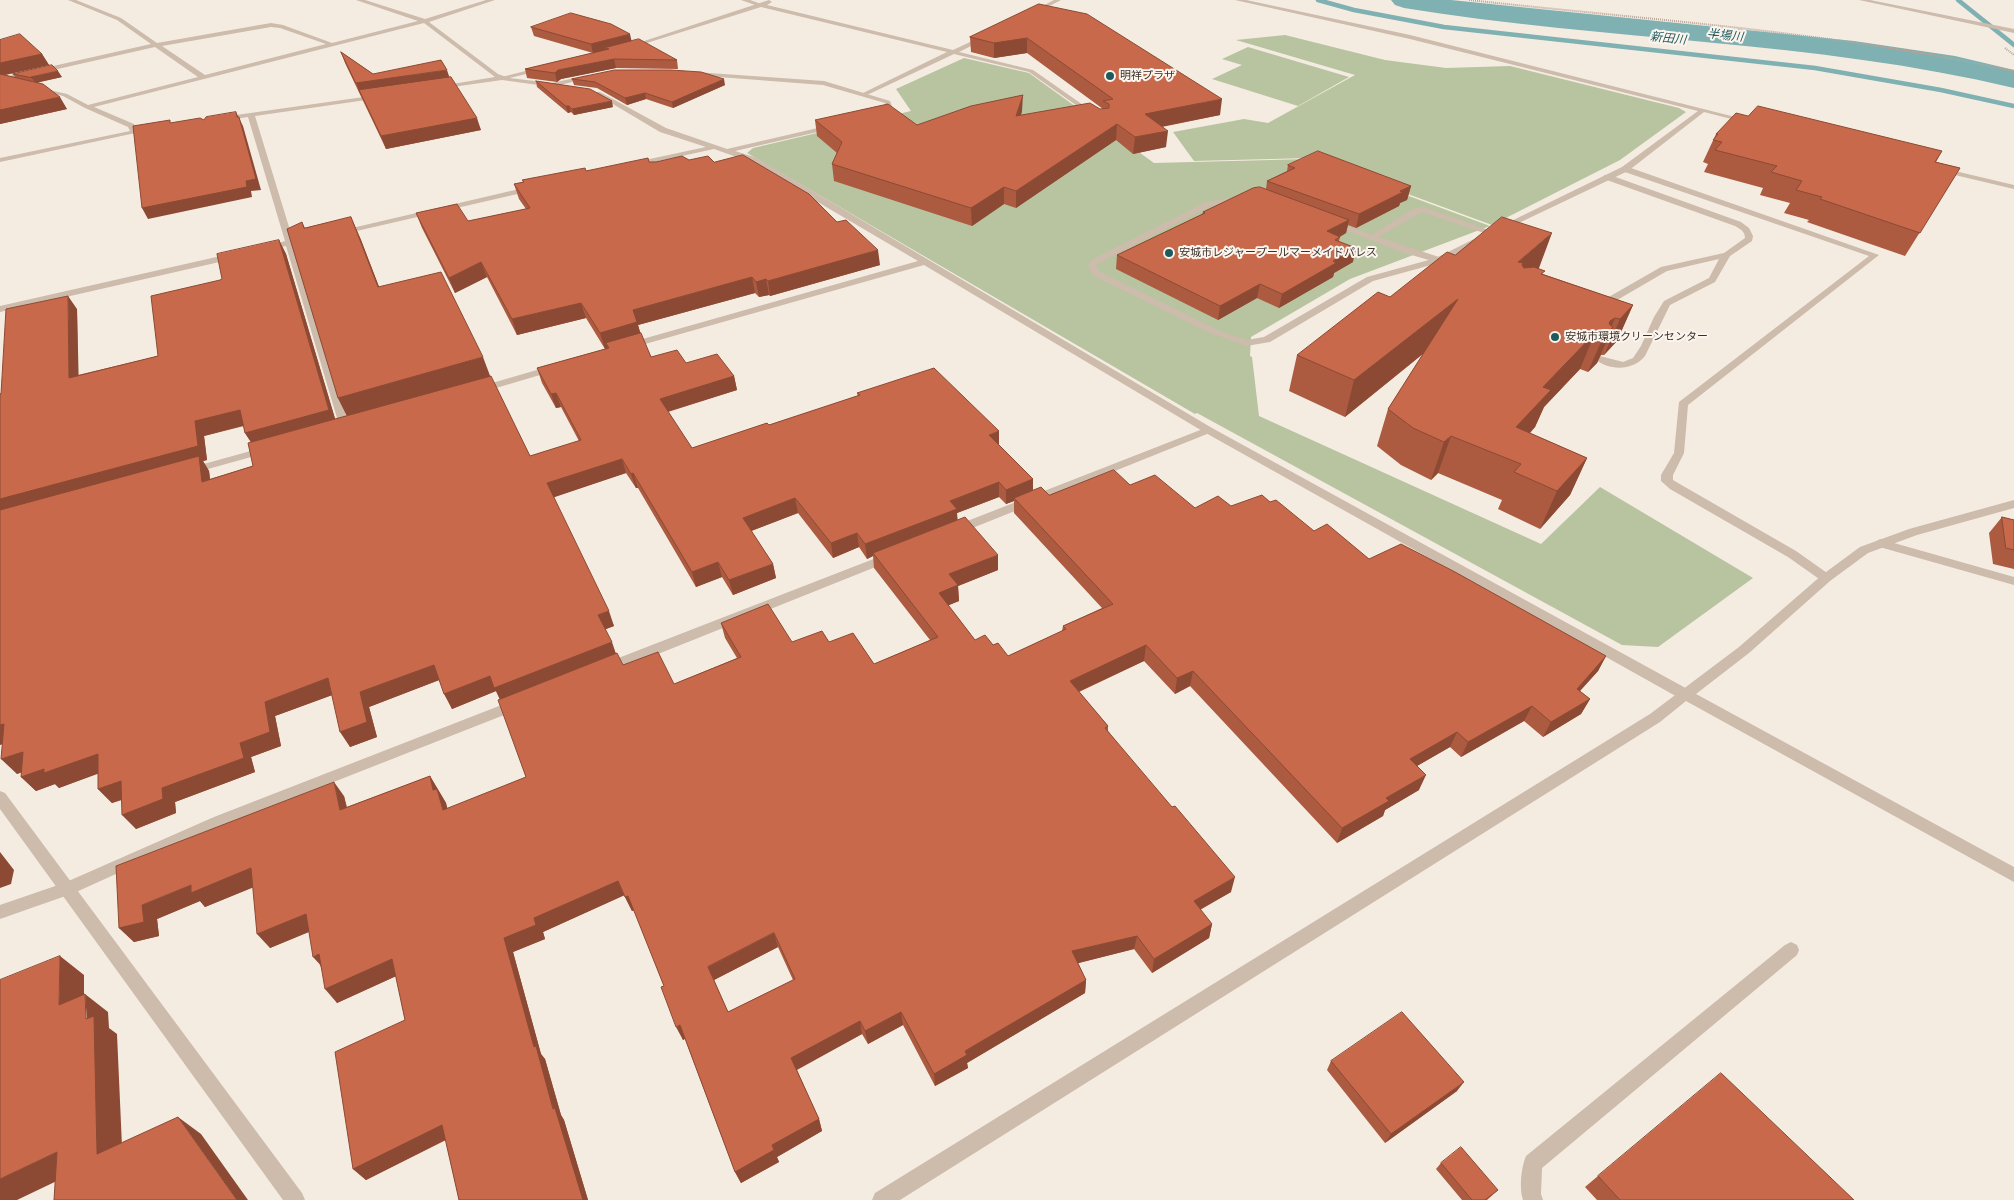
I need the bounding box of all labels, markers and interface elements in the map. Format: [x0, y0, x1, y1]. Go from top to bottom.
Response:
water label: 半場川 [1706, 27, 1744, 45]
water label: 新田川 [1649, 30, 1687, 48]
place label: 明祥プラザ [1120, 69, 1175, 83]
marker: 明祥プラザ [1104, 70, 1116, 82]
place label: 安城市レジャープールマーメイドパレス [1179, 246, 1377, 260]
marker: 安城市レジャープールマーメイドパレス [1163, 247, 1175, 259]
place label: 安城市環境クリーンセンター [1565, 330, 1708, 344]
marker: 安城市環境クリーンセンター [1549, 331, 1561, 343]

